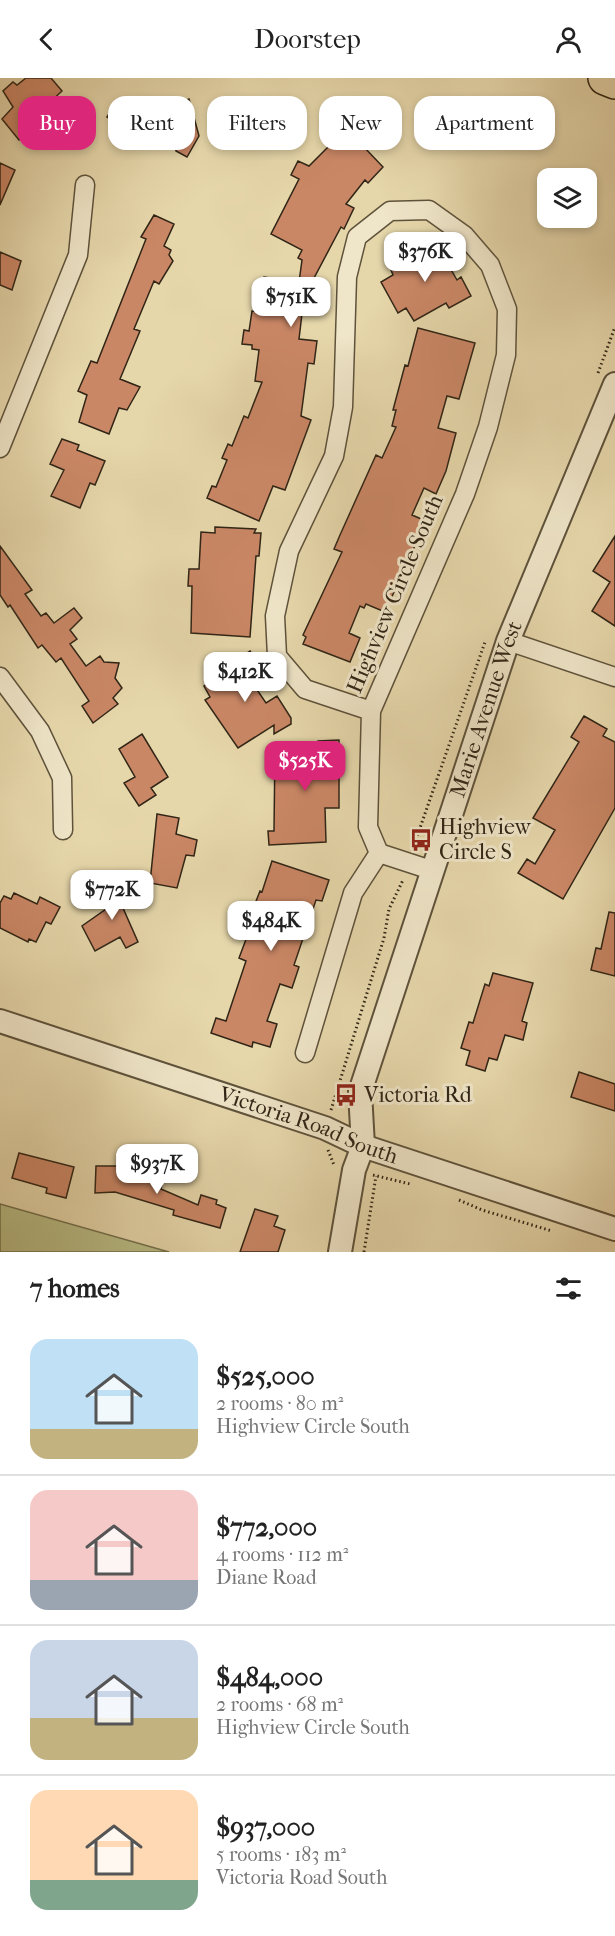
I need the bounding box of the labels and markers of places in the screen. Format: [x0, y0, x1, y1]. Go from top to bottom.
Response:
pin: $376K [383, 232, 467, 283]
pin: $751K [249, 277, 333, 328]
pin: $412K [203, 652, 287, 703]
pin: $525K [263, 741, 347, 792]
place label: Highview Circle S [439, 814, 532, 865]
bus stop icon: Highview Circle S [408, 827, 434, 853]
pin: $772K [70, 870, 154, 921]
pin: $484K [229, 901, 313, 952]
bus stop icon: Victoria Rd [333, 1082, 359, 1108]
place label: Victoria Rd [363, 1082, 473, 1108]
pin: $937K [115, 1144, 199, 1195]

